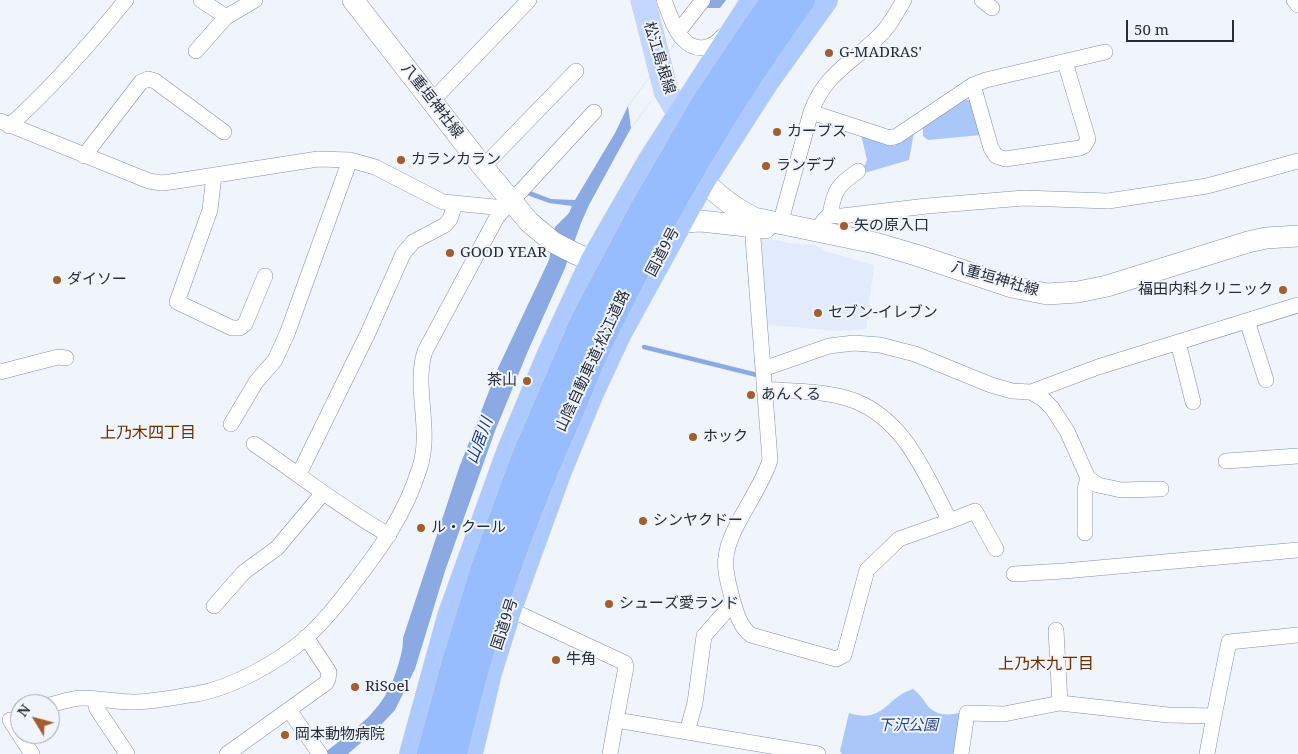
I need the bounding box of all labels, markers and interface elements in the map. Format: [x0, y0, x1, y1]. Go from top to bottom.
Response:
scale bar [1128, 10, 1236, 42]
text: 50 m [1134, 19, 1169, 39]
street label: 松江島根線 [639, 20, 679, 96]
place label: G-MADRAS' [839, 44, 922, 62]
marker: G-MADRAS' [823, 47, 835, 59]
street label: 八重垣神社線 [397, 60, 467, 142]
place label: カーブス [787, 123, 847, 141]
marker: カーブス [771, 126, 783, 138]
place label: カランカラン [411, 151, 501, 169]
marker: カランカラン [395, 154, 407, 166]
place label: ランデブ [776, 157, 836, 175]
marker: ランデブ [760, 160, 772, 172]
place label: 矢の原入口 [854, 217, 929, 235]
marker: 矢の原入口 [838, 220, 850, 232]
street label: 国道9号 [643, 224, 683, 280]
place label: GOOD YEAR [460, 244, 547, 262]
marker: GOOD YEAR [444, 247, 456, 259]
street label: 八重垣神社線 [949, 258, 1041, 300]
place label: ダイソー [67, 271, 127, 289]
marker: ダイソー [51, 274, 63, 286]
place label: 福田内科クリニック [1138, 281, 1273, 299]
marker: 福田内科クリニック [1277, 284, 1289, 296]
street label: 山陰自動車道;松江道路 [552, 287, 634, 435]
place label: セブン-イレブン [828, 304, 938, 322]
marker: セブン-イレブン [812, 307, 824, 319]
place label: 茶山 [487, 372, 517, 390]
marker: 茶山 [521, 375, 533, 387]
place label: あんくる [761, 386, 821, 404]
marker: あんくる [745, 389, 757, 401]
water label: 山居川 [463, 415, 497, 467]
district label: 上乃木四丁目 [100, 423, 196, 443]
place label: ホック [703, 428, 748, 446]
marker: ホック [687, 431, 699, 443]
place label: シンヤクドー [653, 512, 743, 530]
marker: シンヤクドー [637, 515, 649, 527]
place label: ル・クール [431, 519, 506, 537]
marker: ル・クール [415, 522, 427, 534]
place label: シューズ愛ランド [619, 595, 739, 613]
street label: 国道9号 [488, 596, 522, 652]
marker: シューズ愛ランド [603, 598, 615, 610]
place label: 牛角 [566, 651, 596, 669]
marker: 牛角 [550, 654, 562, 666]
district label: 上乃木九丁目 [998, 654, 1094, 674]
place label: RiSoel [365, 678, 409, 696]
marker: RiSoel [349, 681, 361, 693]
north arrow [10, 694, 60, 744]
text: N [13, 700, 34, 720]
park label: 下沢公園 [878, 717, 938, 735]
place label: 岡本動物病院 [295, 726, 385, 744]
marker: 岡本動物病院 [279, 729, 291, 741]

